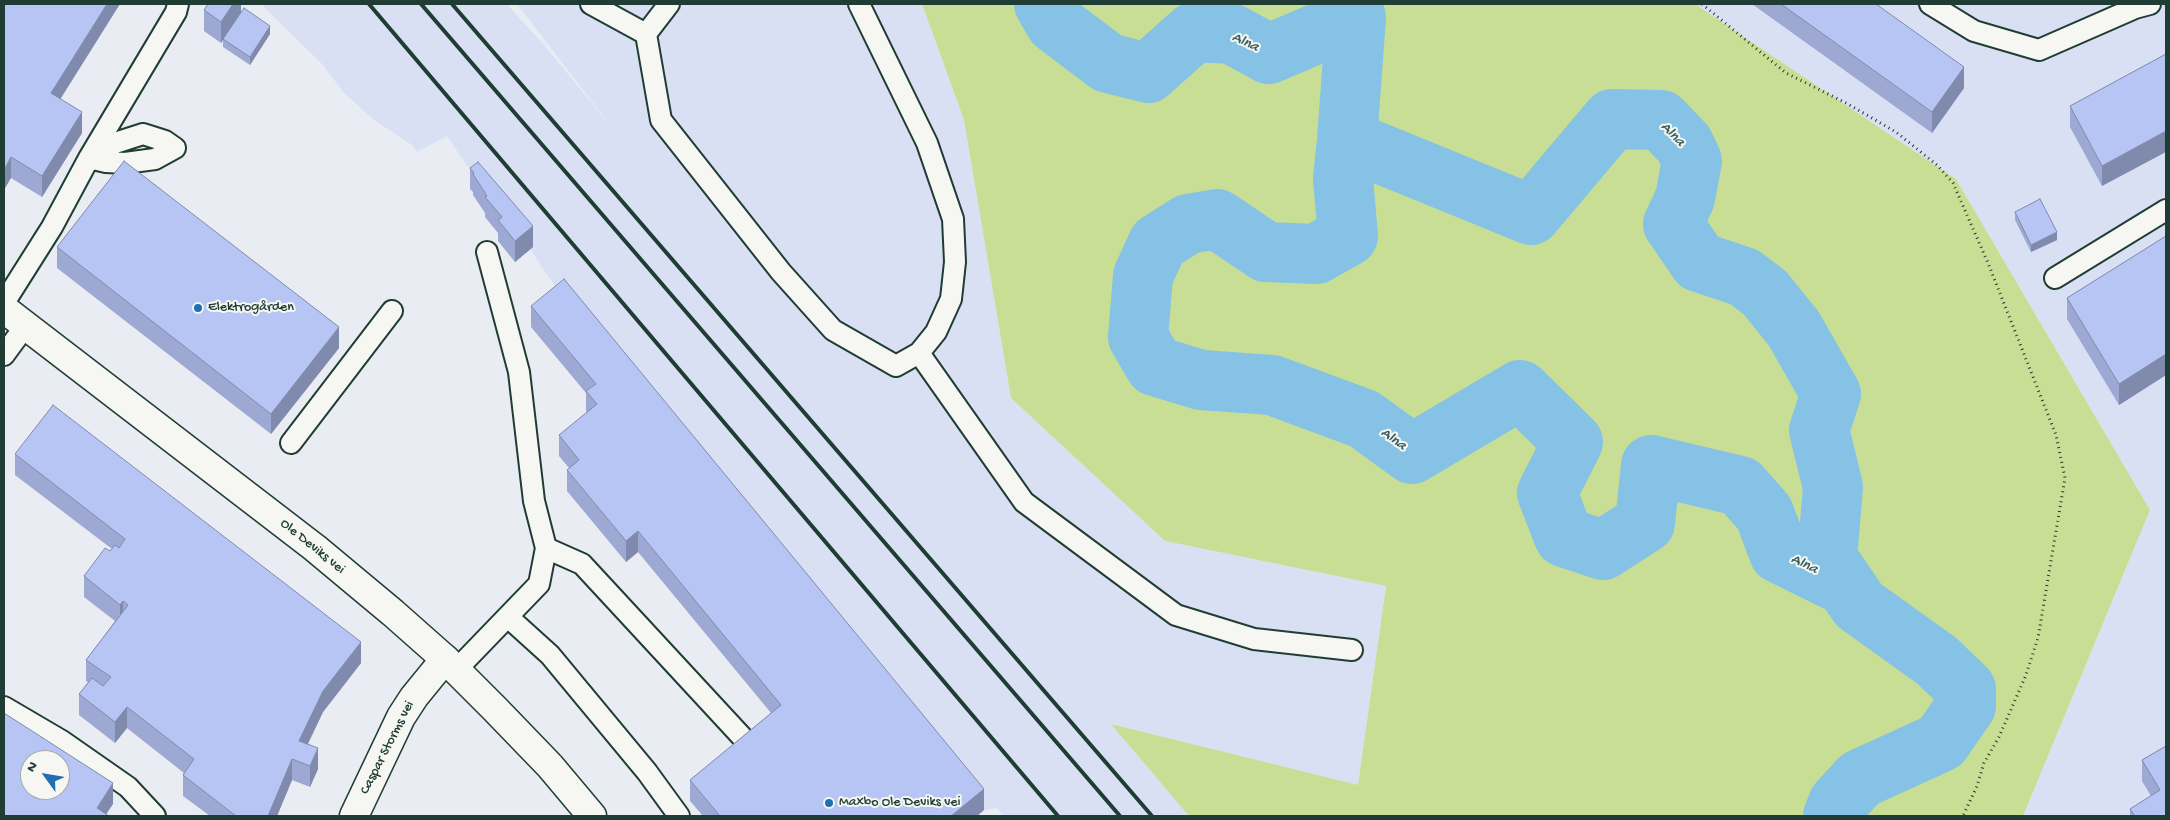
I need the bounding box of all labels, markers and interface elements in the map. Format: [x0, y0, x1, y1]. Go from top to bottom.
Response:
water label: Alna [1229, 29, 1261, 57]
water label: Alna [1656, 119, 1688, 151]
place label: Elektrogården [208, 300, 294, 316]
marker: Elektrogården [192, 302, 204, 314]
water label: Alna [1377, 425, 1409, 455]
street label: Ole Deviks vei [276, 516, 348, 578]
water label: Alna [1788, 551, 1820, 579]
street label: Caspar Storms vei [357, 698, 419, 798]
north arrow [20, 750, 70, 800]
text: N [23, 759, 42, 776]
place label: Maxbo Ole Deviks vei [839, 795, 961, 811]
marker: Maxbo Ole Deviks vei [823, 797, 835, 809]

